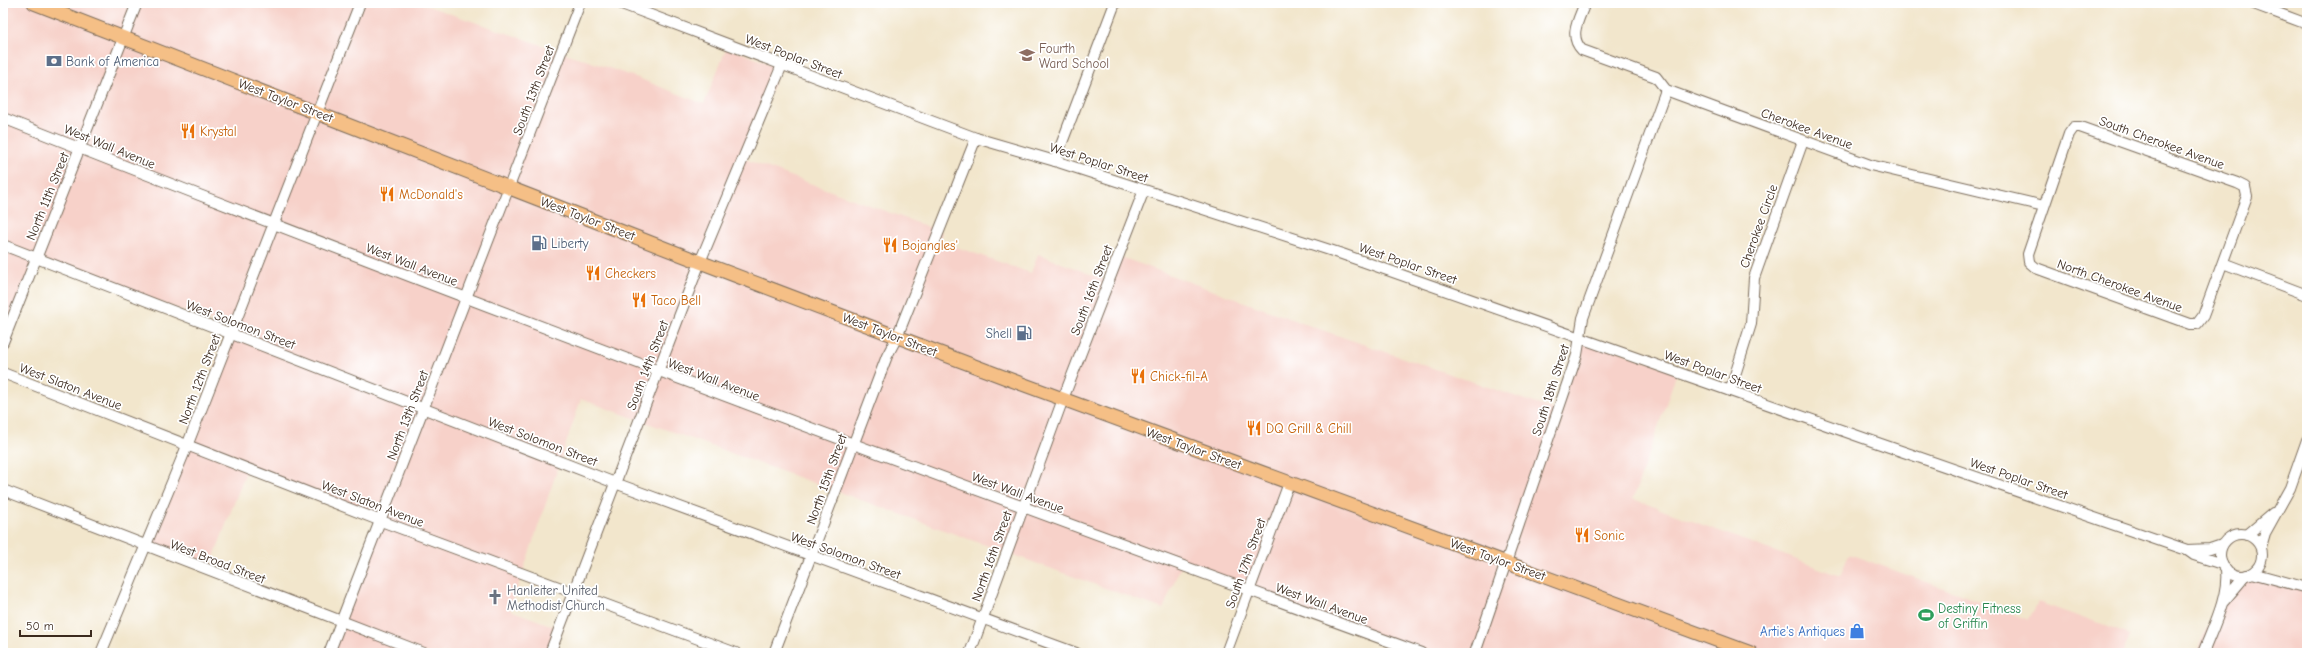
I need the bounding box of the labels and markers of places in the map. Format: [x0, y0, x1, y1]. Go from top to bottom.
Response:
place label: Fourth Ward School [1039, 41, 1109, 71]
school or university icon: Fourth Ward School [1018, 46, 1036, 64]
bank icon: Bank of America [45, 52, 63, 70]
place label: Bank of America [66, 54, 159, 69]
restaurant icon: Krystal [179, 122, 197, 140]
place label: Krystal [200, 124, 237, 139]
restaurant icon: McDonald's [378, 185, 396, 203]
place label: McDonald's [399, 187, 463, 202]
fuel station icon: Liberty [530, 234, 548, 252]
place label: Liberty [551, 236, 589, 251]
restaurant icon: Bojangles' [881, 236, 899, 254]
place label: Bojangles' [902, 238, 958, 253]
restaurant icon: Checkers [584, 264, 602, 282]
place label: Checkers [605, 266, 656, 281]
restaurant icon: Taco Bell [630, 291, 648, 309]
place label: Taco Bell [651, 293, 701, 308]
fuel station icon: Shell [1015, 324, 1033, 342]
place label: Shell [986, 326, 1012, 341]
restaurant icon: Chick-fil-A [1129, 367, 1147, 385]
place label: Chick-fil-A [1150, 369, 1208, 384]
restaurant icon: DQ Grill & Chill [1245, 419, 1263, 437]
place label: DQ Grill & Chill [1266, 421, 1352, 436]
restaurant icon: Sonic [1573, 526, 1591, 544]
place label: Sonic [1594, 528, 1624, 543]
place label: Hanleiter United Methodist Church [507, 583, 605, 613]
church icon: Hanleiter United Methodist Church [486, 588, 504, 606]
place label: Destiny Fitness of Griffin [1938, 601, 2021, 631]
sports icon: Destiny Fitness of Griffin [1917, 606, 1935, 624]
shop icon: Artie's Antiques [1848, 622, 1866, 640]
place label: Artie's Antiques [1760, 624, 1845, 639]

